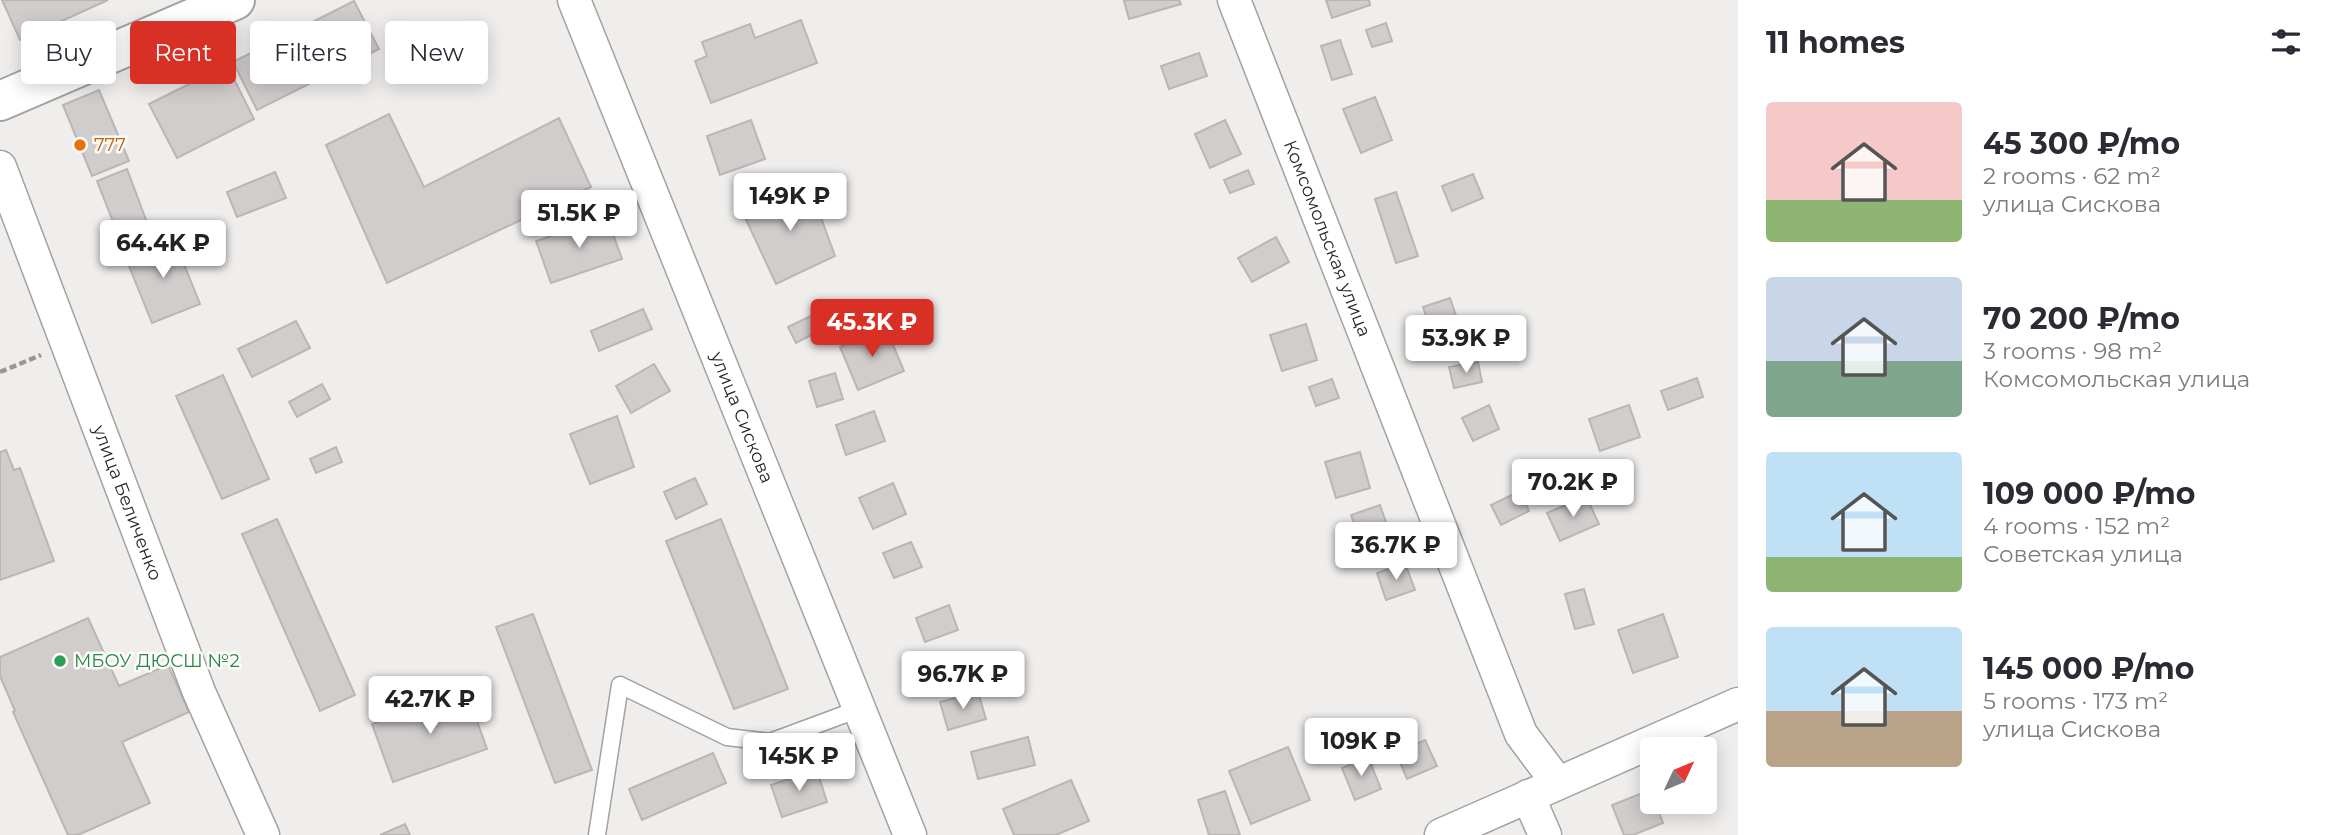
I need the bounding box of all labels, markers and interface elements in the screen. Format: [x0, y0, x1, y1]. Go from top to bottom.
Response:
chip: Buy [21, 21, 116, 84]
chip: Rent [130, 21, 236, 84]
chip: Filters [250, 21, 371, 84]
chip: New [385, 21, 488, 84]
icon: filters [2267, 23, 2305, 61]
text: 11 homes [1766, 24, 1905, 61]
text: 45 300 ₽/mo [1983, 125, 2180, 162]
icon: home [1822, 130, 1906, 214]
place label: 777 [94, 134, 126, 156]
marker: 777 [72, 137, 88, 153]
street label: Комсомольская улица [1279, 137, 1376, 340]
text: 2 rooms · 62 m² [1983, 162, 2161, 190]
pin: 149K ₽ [733, 174, 847, 233]
text: 149K ₽ [750, 182, 830, 210]
pin: 51.5K ₽ [514, 190, 644, 250]
text: улица Сискова [1983, 190, 2161, 218]
text: 51.5K ₽ [537, 199, 621, 227]
pin: 64.4K ₽ [98, 220, 228, 280]
text: 64.4K ₽ [116, 229, 210, 257]
pin: 45.3K ₽ [807, 300, 937, 359]
text: 70 200 ₽/mo [1983, 300, 2180, 337]
icon: home [1822, 305, 1906, 389]
text: 45.3K ₽ [827, 308, 917, 336]
pin: 53.9K ₽ [1401, 316, 1531, 375]
text: 53.9K ₽ [1421, 324, 1511, 352]
text: 3 rooms · 98 m² [1983, 337, 2162, 365]
street label: улица Сискова [705, 348, 778, 486]
text: Комсомольская улица [1983, 365, 2250, 393]
street label: улица Беличенко [87, 421, 167, 583]
pin: 70.2K ₽ [1508, 460, 1638, 519]
text: 70.2K ₽ [1528, 468, 1618, 496]
text: 109 000 ₽/mo [1983, 475, 2195, 512]
icon: home [1822, 480, 1906, 564]
text: 4 rooms · 152 m² [1983, 512, 2170, 540]
pin: 36.7K ₽ [1331, 522, 1461, 582]
text: 36.7K ₽ [1351, 531, 1441, 559]
text: Советская улица [1983, 540, 2183, 568]
place label: МБОУ ДЮСШ №2 [74, 650, 240, 672]
text: 145 000 ₽/mo [1983, 650, 2194, 687]
pin: 96.7K ₽ [898, 652, 1028, 711]
marker: МБОУ ДЮСШ №2 [52, 653, 68, 669]
icon: home [1822, 655, 1906, 739]
text: 96.7K ₽ [918, 660, 1008, 688]
pin: 42.7K ₽ [365, 676, 495, 736]
text: 42.7K ₽ [385, 685, 475, 713]
text: 5 rooms · 173 m² [1983, 687, 2168, 715]
text: улица Сискова [1983, 715, 2161, 743]
pin: 109K ₽ [1304, 718, 1418, 778]
text: 109K ₽ [1321, 727, 1401, 755]
pin: 145K ₽ [742, 734, 856, 793]
north arrow [1640, 737, 1717, 814]
map controls [1640, 737, 1717, 814]
text: 145K ₽ [759, 742, 839, 770]

